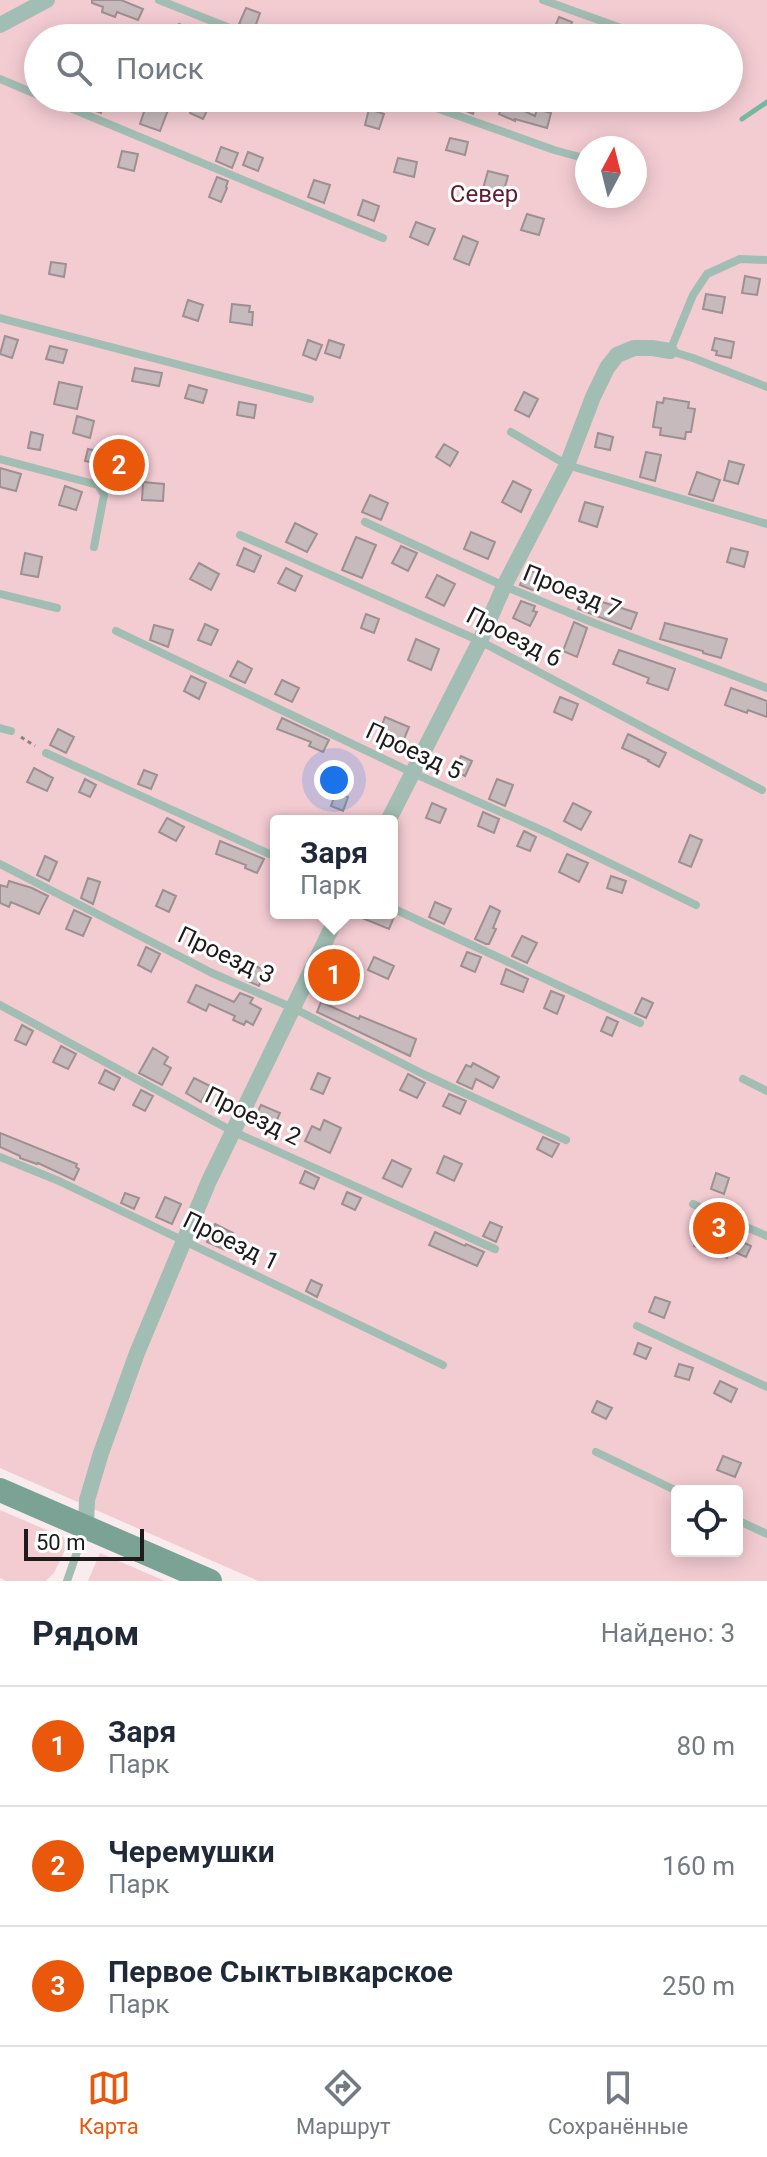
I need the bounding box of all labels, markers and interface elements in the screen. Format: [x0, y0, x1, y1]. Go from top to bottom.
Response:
search box [24, 24, 743, 112]
icon: search [52, 46, 96, 90]
text: Поиск [116, 51, 204, 86]
north arrow [575, 136, 647, 208]
park label: Север [450, 180, 518, 208]
pin: 2 [93, 435, 145, 495]
street label: Проезд 7 [519, 559, 625, 623]
street label: Проезд 6 [462, 601, 566, 673]
street label: Проезд 5 [361, 717, 467, 785]
your location [314, 760, 354, 800]
popup [270, 815, 398, 919]
text: Заря [300, 835, 368, 870]
text: Парк [300, 870, 361, 900]
street label: Проезд 3 [173, 921, 279, 989]
pin: 1 [308, 945, 360, 1005]
street label: Проезд 2 [201, 1081, 305, 1151]
pin: 3 [693, 1198, 745, 1258]
street label: Проезд 1 [179, 1206, 283, 1276]
map controls [671, 1485, 743, 1557]
button: locate [671, 1485, 743, 1557]
scale bar [24, 1525, 144, 1561]
text: 50 m [36, 1530, 85, 1555]
text: Рядом [32, 1613, 139, 1653]
text: Найдено: 3 [601, 1618, 735, 1648]
text: Заря [108, 1714, 176, 1749]
text: 1 [51, 1731, 65, 1761]
text: 80 m [677, 1731, 735, 1761]
text: Парк [108, 1749, 169, 1779]
text: Черемушки [108, 1834, 275, 1869]
text: 2 [51, 1851, 65, 1881]
text: 160 m [662, 1851, 735, 1881]
text: Парк [108, 1869, 169, 1899]
text: Первое Сыктывкарское [108, 1954, 453, 1989]
text: 3 [51, 1971, 65, 2001]
text: 250 m [662, 1971, 735, 2001]
text: Парк [108, 1989, 169, 2019]
tab: Карта [79, 2066, 139, 2139]
tab: Маршрут [296, 2066, 391, 2139]
tab: Сохранённые [548, 2066, 688, 2139]

